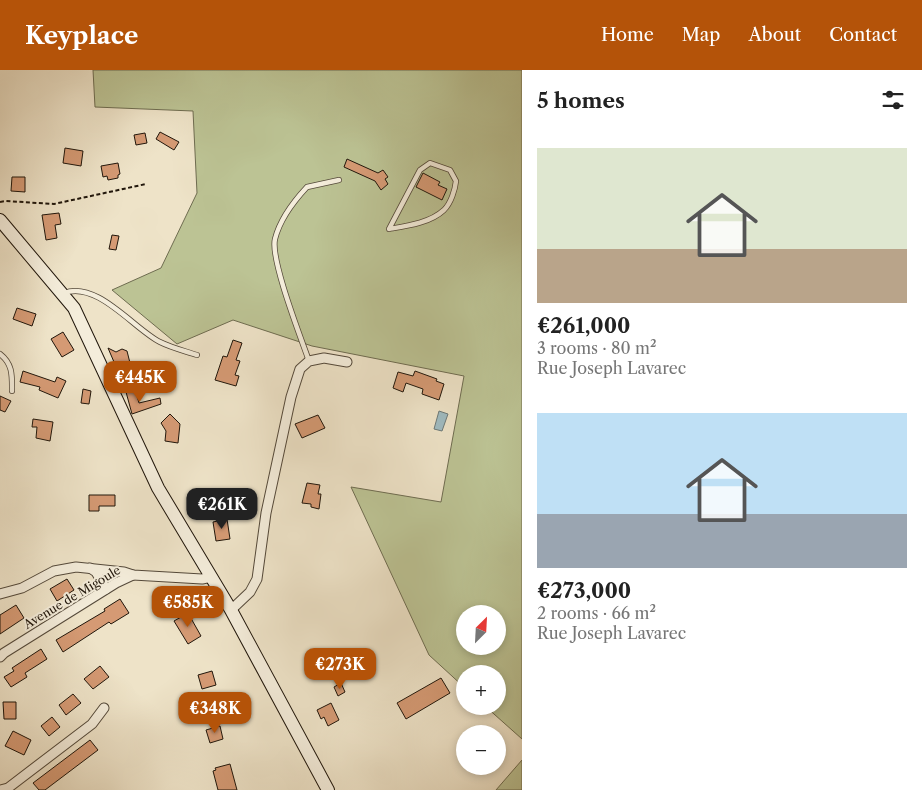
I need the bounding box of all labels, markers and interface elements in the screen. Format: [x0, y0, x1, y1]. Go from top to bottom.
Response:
text: Keyplace [25, 21, 138, 50]
text: Home [601, 24, 654, 46]
text: Map [682, 24, 720, 46]
text: About [748, 24, 801, 46]
text: Contact [829, 24, 897, 46]
icon: filters [879, 86, 907, 114]
text: 5 homes [537, 88, 625, 113]
icon: home [677, 180, 767, 270]
text: €261,000 [537, 313, 630, 338]
text: 3 rooms · 80 m² [537, 338, 656, 358]
text: Rue Joseph Lavarec [537, 358, 686, 378]
pin: €445K [105, 360, 175, 403]
text: €445K [115, 367, 165, 387]
icon: home [677, 445, 767, 535]
pin: €261K [187, 488, 257, 530]
text: €261K [197, 494, 247, 514]
street label: Avenue de Migoule [20, 562, 123, 632]
text: €273,000 [537, 578, 631, 603]
pin: €585K [153, 586, 223, 628]
text: €585K [163, 592, 213, 612]
text: 2 rooms · 66 m² [537, 603, 656, 623]
north arrow [456, 605, 506, 655]
map controls [456, 605, 506, 775]
text: Rue Joseph Lavarec [537, 623, 686, 643]
pin: €273K [305, 648, 375, 690]
text: €273K [315, 654, 365, 674]
button: + [456, 665, 506, 715]
pin: €348K [180, 692, 250, 734]
text: €348K [189, 698, 241, 718]
button: − [456, 725, 506, 775]

